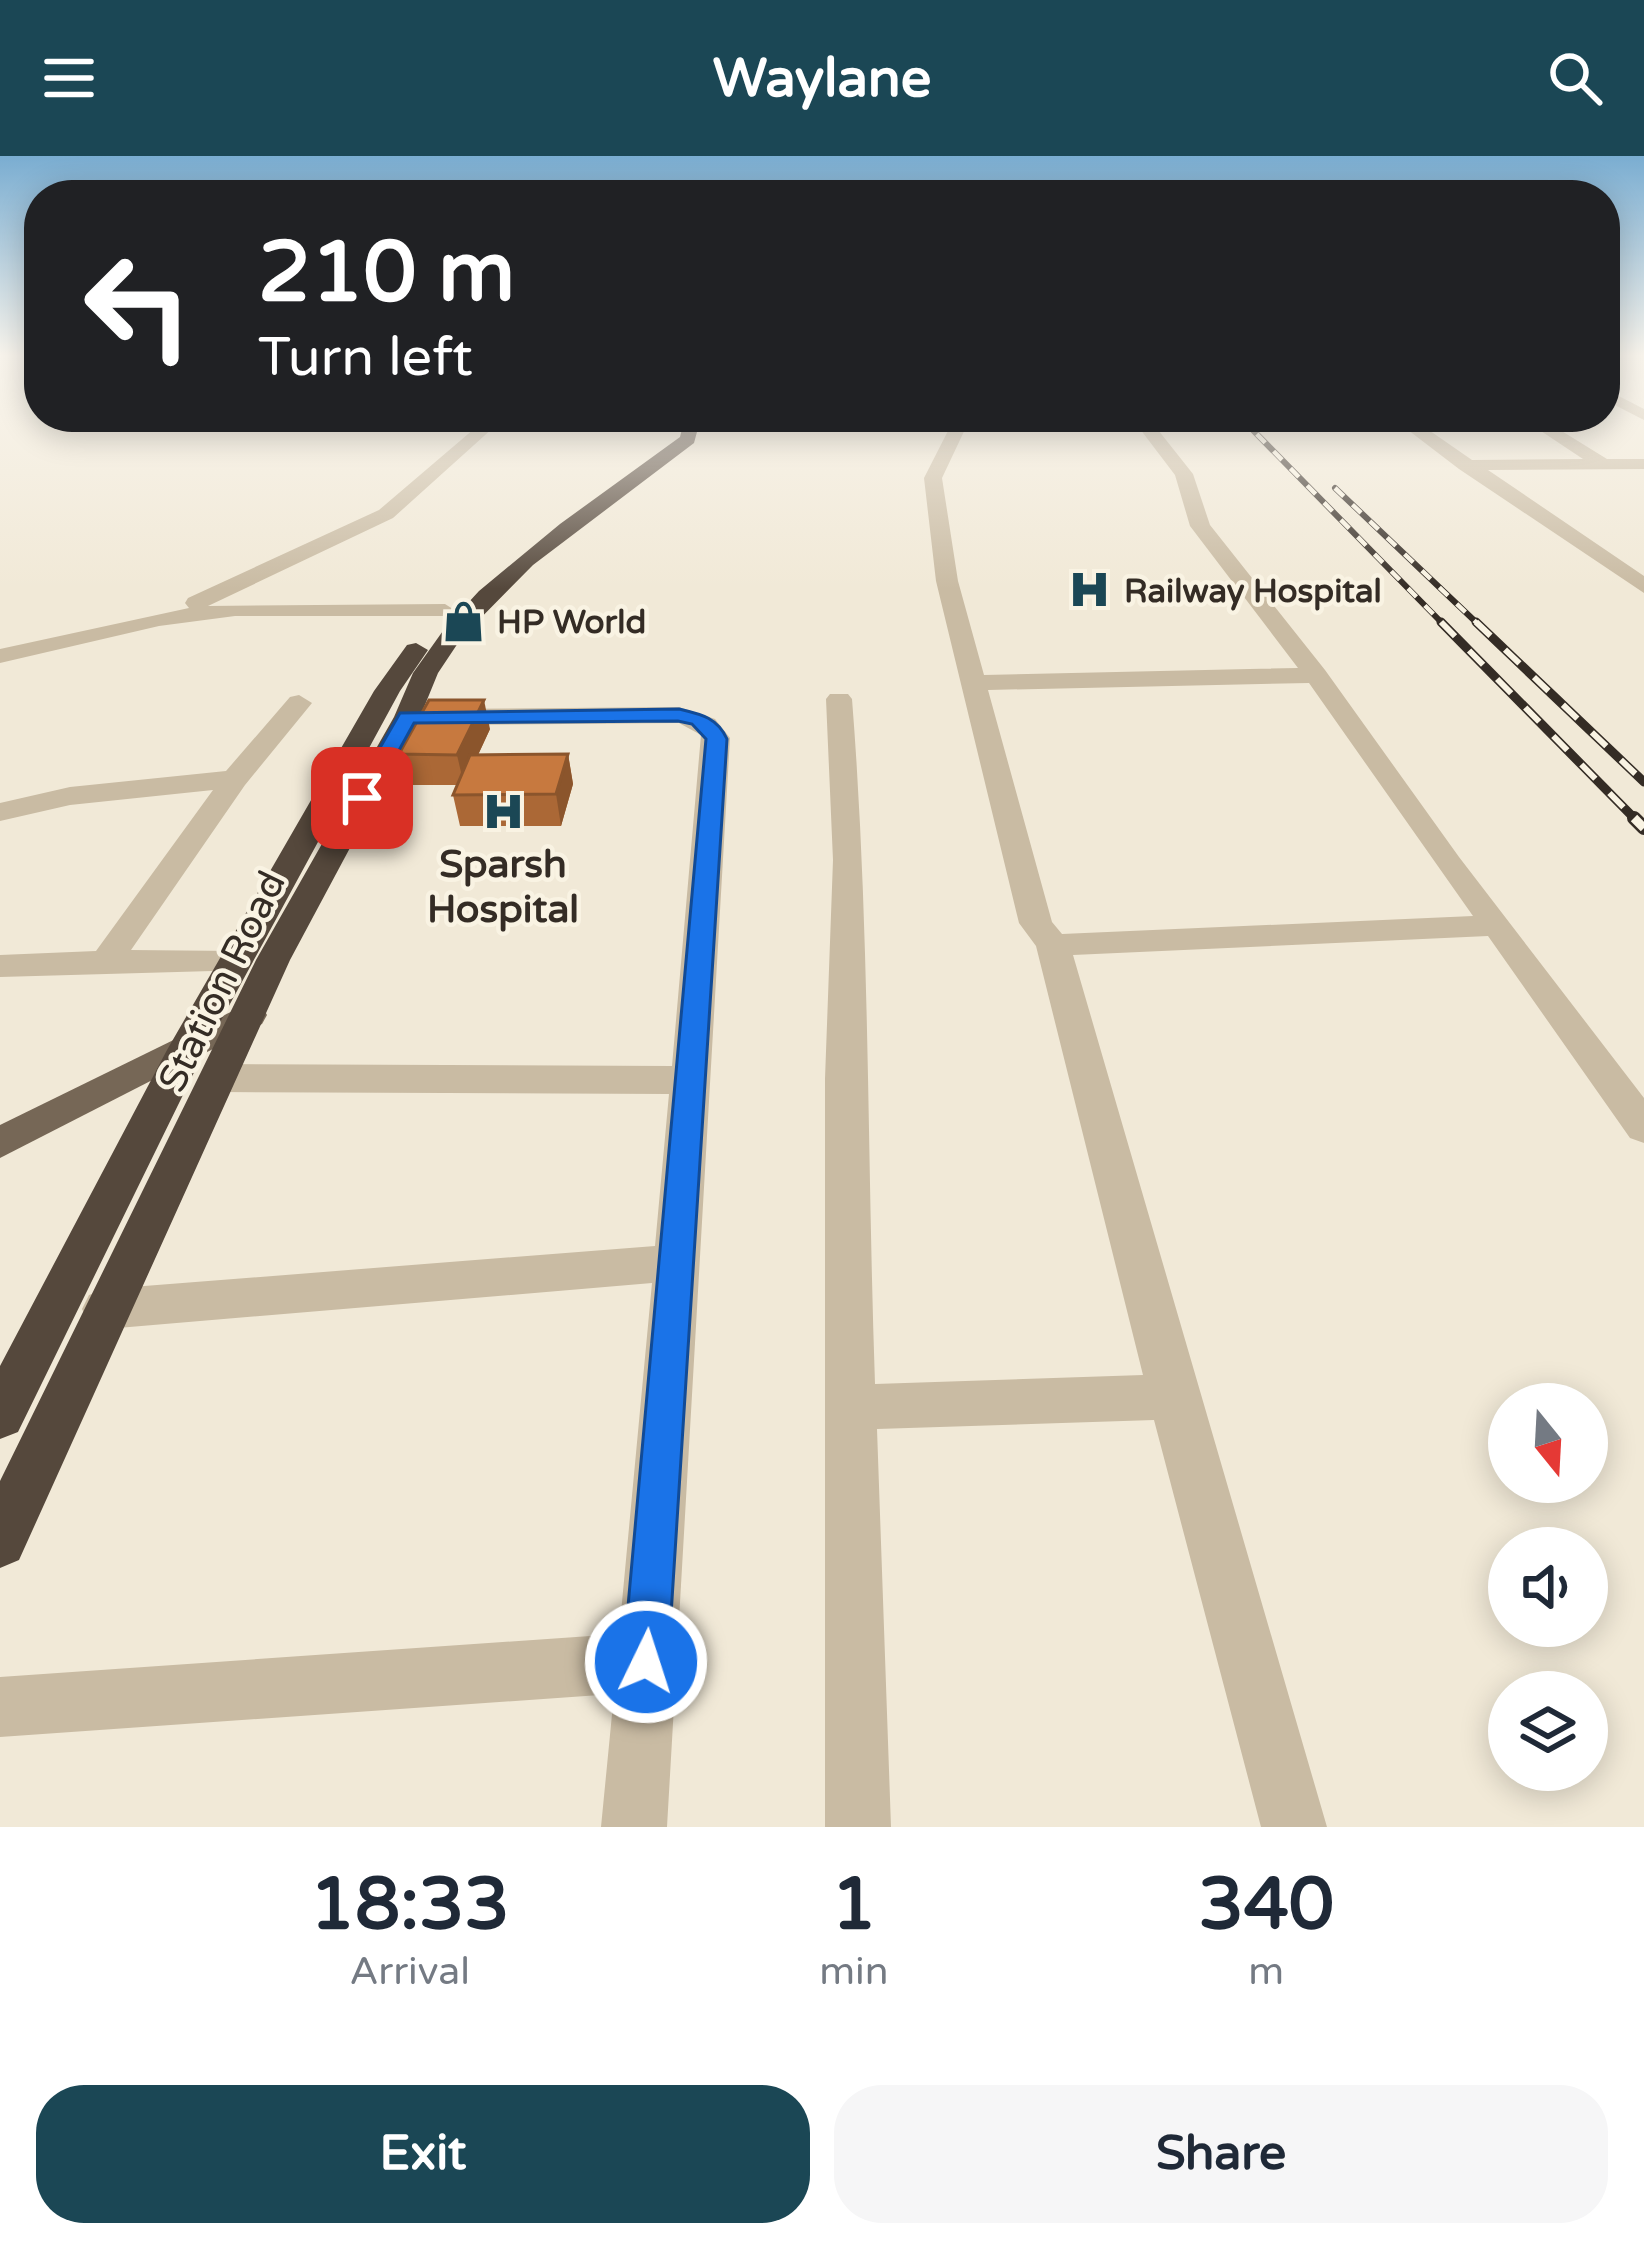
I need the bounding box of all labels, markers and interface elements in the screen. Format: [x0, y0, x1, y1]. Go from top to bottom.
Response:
icon: menu [36, 45, 102, 111]
icon: search [1542, 45, 1608, 111]
text: Waylane [713, 46, 931, 111]
text: 210 m [258, 223, 515, 324]
icon: left [60, 228, 216, 384]
text: Turn left [258, 325, 473, 390]
hospital icon: Railway Hospital [1067, 567, 1113, 613]
place label: Railway Hospital [1124, 572, 1382, 611]
shop icon: HP World [440, 598, 486, 644]
place label: HP World [497, 603, 646, 642]
pin [311, 747, 413, 849]
icon: arrive [329, 765, 395, 831]
hospital icon: Sparsh Hospital [480, 788, 526, 834]
place label: Sparsh Hospital [427, 841, 579, 933]
street label: Station Road [149, 864, 296, 1100]
north arrow [1488, 1383, 1608, 1503]
map controls [1488, 1383, 1608, 1791]
button: sound [1488, 1527, 1608, 1647]
position arrow [583, 1599, 709, 1725]
button: layers [1488, 1671, 1608, 1791]
text: 18:33 [310, 1862, 509, 1949]
text: 1 [831, 1862, 877, 1949]
text: 340 [1198, 1862, 1334, 1949]
text: Arrival [349, 1948, 470, 1995]
text: min [819, 1948, 889, 1995]
text: m [1248, 1948, 1284, 1995]
button: Exit [36, 2085, 810, 2223]
button: Share [834, 2085, 1608, 2223]

